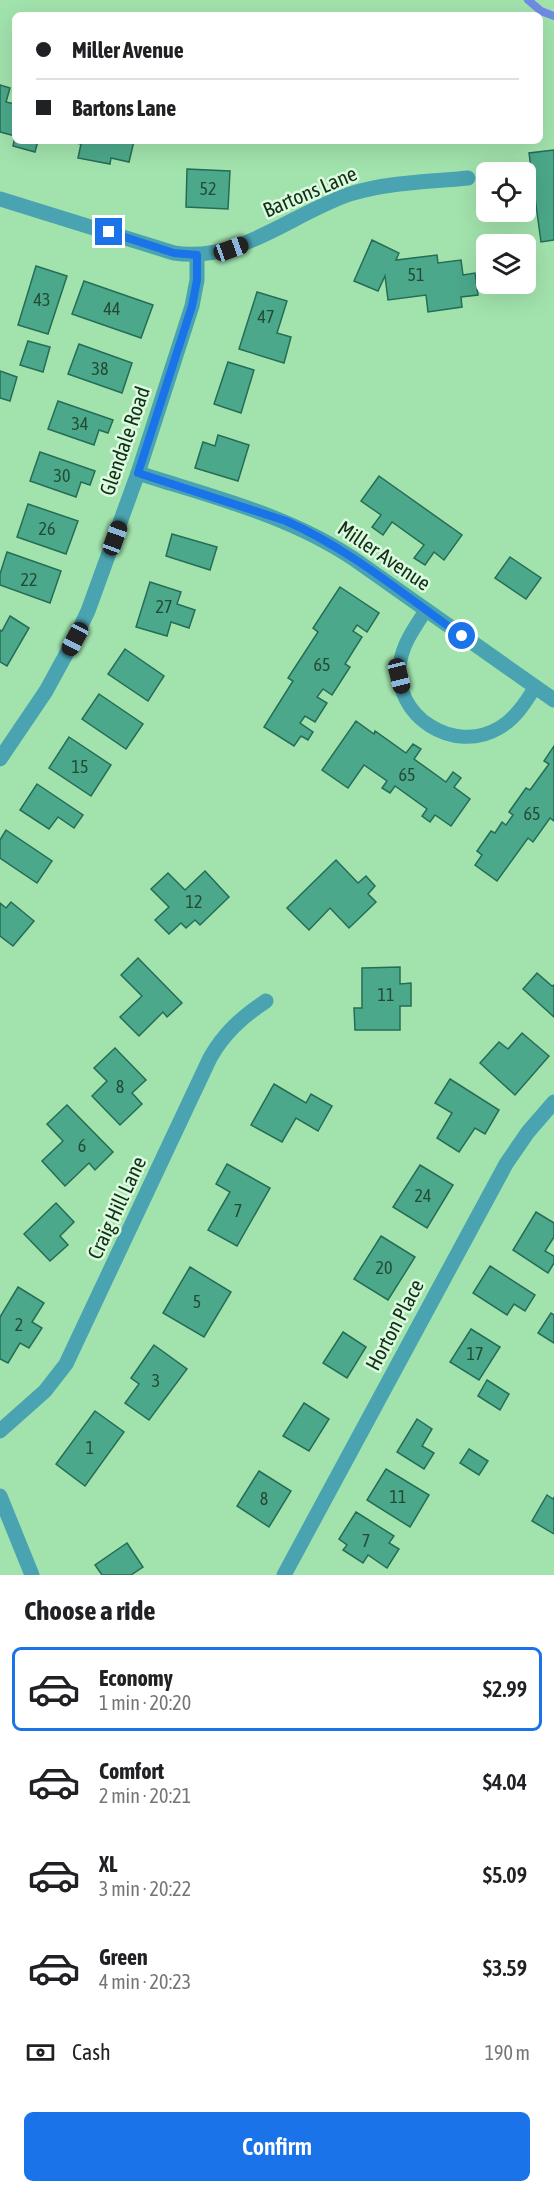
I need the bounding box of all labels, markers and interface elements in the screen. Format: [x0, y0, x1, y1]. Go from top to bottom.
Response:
text: Miller Avenue [72, 37, 184, 63]
text: Bartons Lane [72, 95, 176, 121]
street label: Bartons Lane [259, 161, 360, 222]
map controls [476, 162, 536, 294]
button: locate [476, 162, 536, 222]
house number: 52 [200, 178, 216, 199]
route end [95, 218, 122, 245]
car [211, 234, 251, 264]
button: layers [476, 234, 536, 294]
house number: 51 [408, 264, 424, 285]
house number: 43 [34, 289, 50, 310]
house number: 44 [104, 298, 120, 319]
house number: 47 [258, 306, 274, 327]
house number: 38 [92, 358, 108, 379]
street label: Glendale Road [94, 383, 154, 498]
house number: 34 [72, 413, 88, 434]
house number: 30 [54, 465, 70, 486]
street label: Miller Avenue [334, 515, 435, 595]
house number: 26 [39, 518, 55, 539]
car [100, 518, 130, 558]
house number: 22 [21, 569, 37, 590]
house number: 27 [156, 596, 172, 617]
car [59, 619, 91, 659]
route start [448, 622, 475, 649]
house number: 65 [314, 654, 330, 675]
car [386, 656, 412, 696]
house number: 15 [72, 756, 88, 777]
house number: 65 [399, 764, 415, 785]
house number: 65 [524, 803, 540, 824]
house number: 12 [186, 891, 202, 912]
house number: 11 [378, 984, 394, 1005]
house number: 8 [116, 1076, 124, 1097]
house number: 6 [78, 1135, 86, 1156]
street label: Craig Hill Lane [82, 1152, 150, 1263]
house number: 24 [415, 1185, 431, 1206]
house number: 7 [234, 1200, 242, 1221]
house number: 20 [376, 1257, 392, 1278]
street label: Horton Place [360, 1275, 428, 1374]
house number: 5 [193, 1291, 201, 1312]
house number: 2 [15, 1314, 23, 1335]
house number: 17 [467, 1343, 483, 1364]
house number: 3 [152, 1370, 160, 1391]
house number: 1 [86, 1437, 94, 1458]
house number: 11 [390, 1486, 406, 1507]
house number: 8 [260, 1488, 268, 1509]
house number: 7 [362, 1530, 370, 1551]
text: Choose a ride [24, 1595, 156, 1626]
icon: car [27, 1662, 81, 1716]
text: Economy [99, 1665, 173, 1691]
text: $2.99 [483, 1676, 527, 1702]
text: 1 min · 20:20 [99, 1691, 191, 1714]
icon: car [27, 1755, 81, 1809]
text: Comfort [99, 1758, 164, 1784]
text: $4.04 [483, 1769, 527, 1795]
text: 2 min · 20:21 [99, 1784, 191, 1807]
icon: car [27, 1848, 81, 1902]
text: XL [99, 1851, 117, 1877]
text: $5.09 [483, 1862, 527, 1888]
text: 3 min · 20:22 [99, 1877, 191, 1900]
icon: car [27, 1941, 81, 1995]
text: Green [99, 1944, 148, 1970]
text: $3.59 [483, 1955, 527, 1981]
text: 4 min · 20:23 [99, 1970, 191, 1993]
icon: cash [24, 2036, 57, 2069]
text: Cash [72, 2039, 111, 2065]
text: 190 m [485, 2041, 530, 2064]
button: Confirm [24, 2112, 530, 2181]

